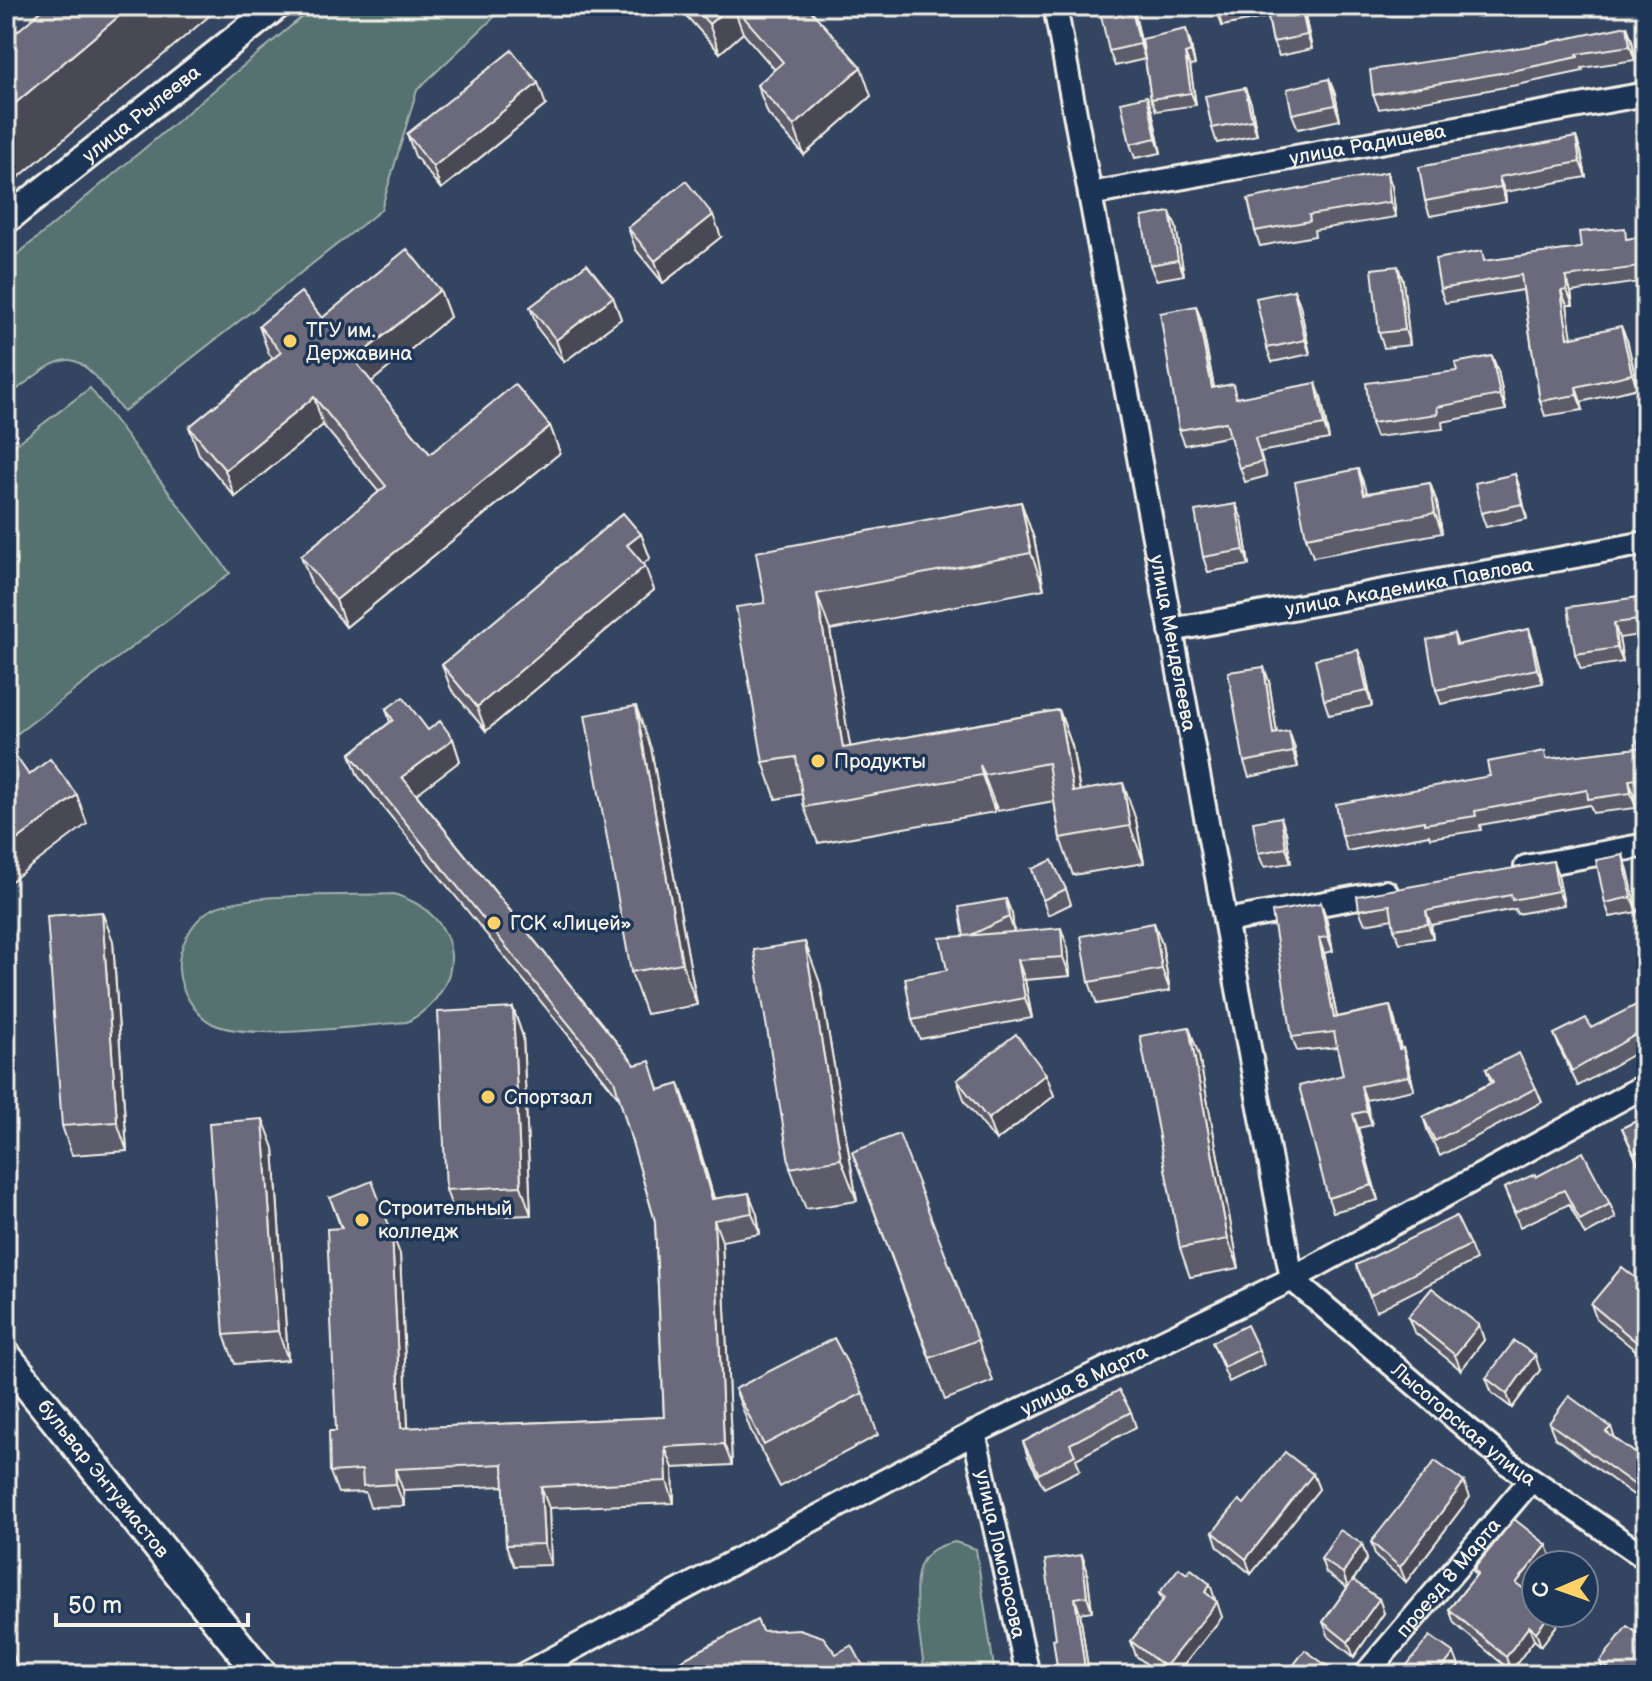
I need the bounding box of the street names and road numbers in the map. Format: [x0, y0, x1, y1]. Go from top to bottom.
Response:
street label: улица Рылеева [78, 60, 206, 168]
street label: улица Радищева [1288, 119, 1448, 171]
street label: улица Менделеева [1144, 553, 1201, 734]
street label: улица Академика Павлова [1283, 553, 1535, 622]
street label: улица 8 Марта [1017, 1340, 1152, 1422]
street label: Лысогорская улица [1386, 1358, 1540, 1492]
street label: бульвар Энтузиастов [32, 1395, 174, 1563]
street label: улица Ломоносова [970, 1468, 1031, 1641]
street label: проезд 8 Марта [1391, 1514, 1506, 1643]

